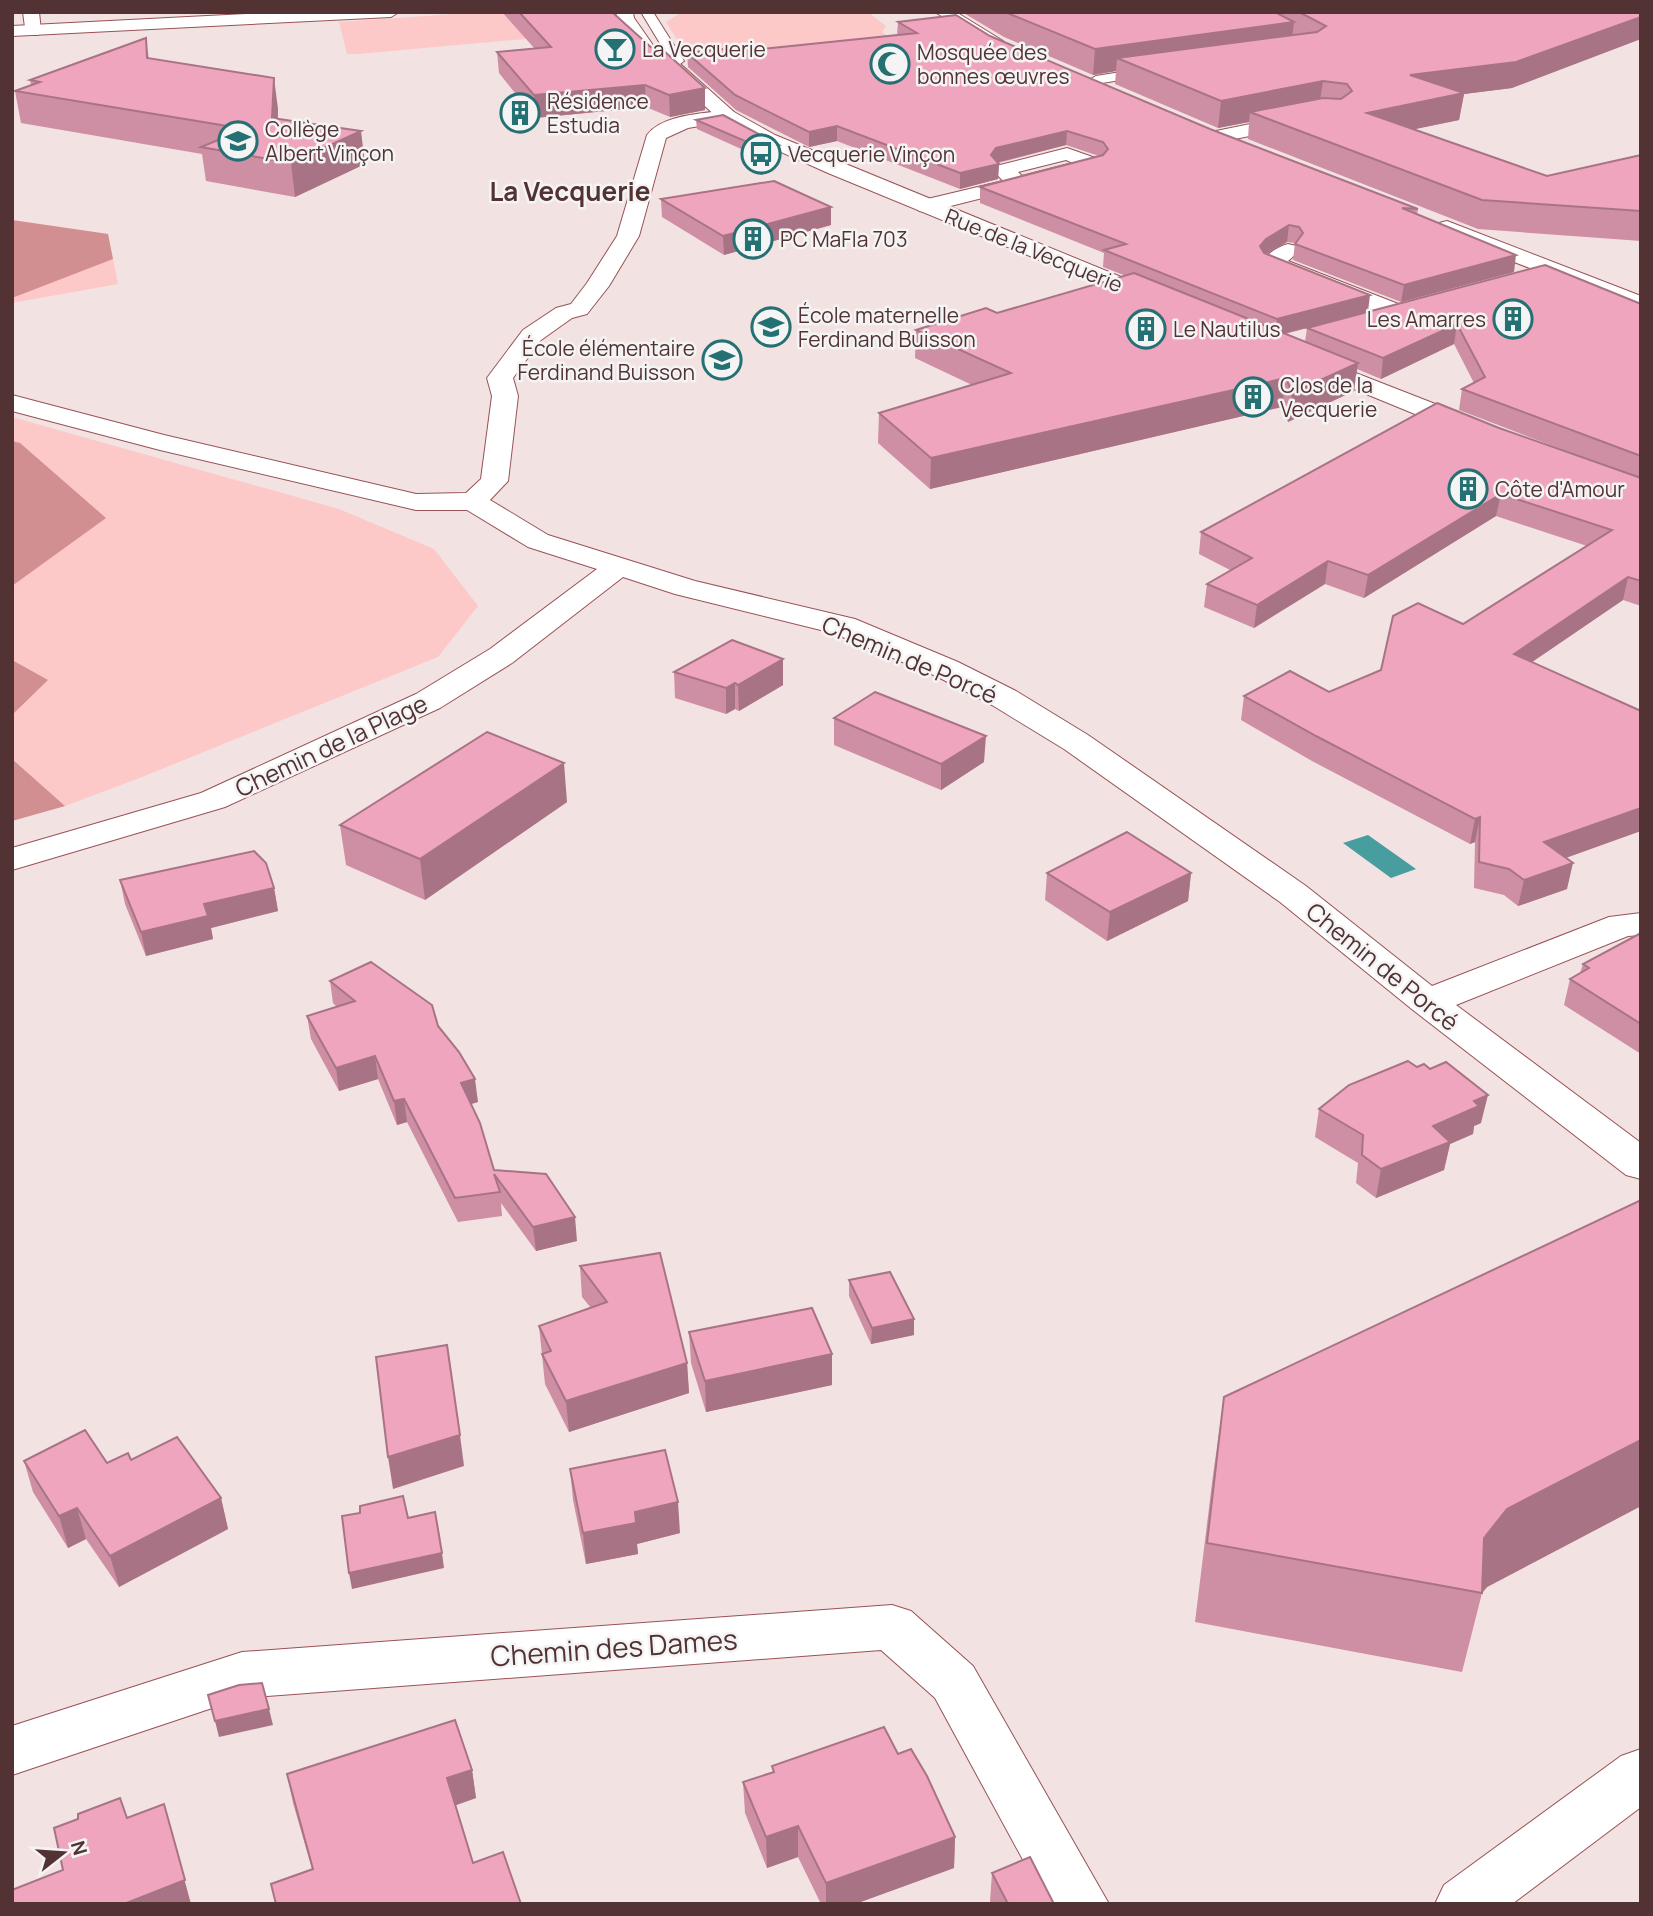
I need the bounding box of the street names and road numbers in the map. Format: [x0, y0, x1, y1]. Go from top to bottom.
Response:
street label: Rue de la Vecquerie [941, 202, 1127, 298]
street label: Chemin de Porcé [817, 607, 1003, 711]
street label: Chemin de la Plage [230, 686, 432, 804]
street label: Chemin de Porcé [1300, 894, 1466, 1038]
street label: Chemin des Dames [489, 1619, 739, 1675]

